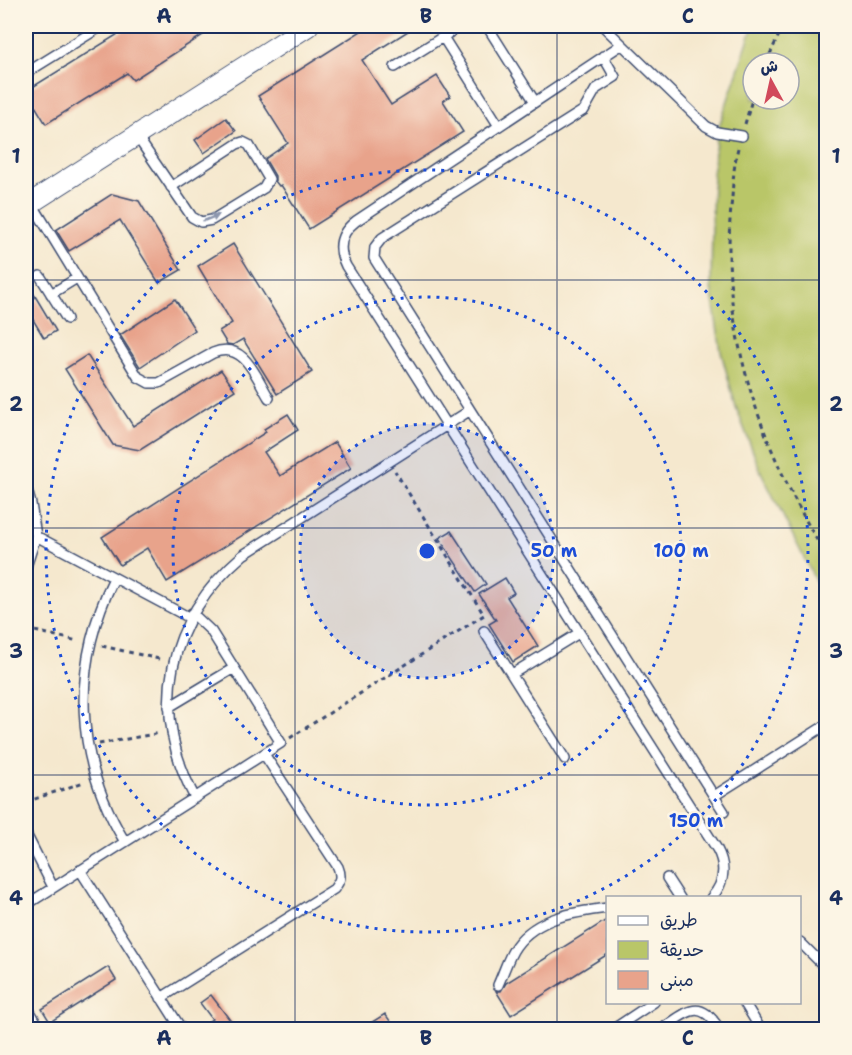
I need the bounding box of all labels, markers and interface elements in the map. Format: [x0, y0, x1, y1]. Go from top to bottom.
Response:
text: A [156, 3, 172, 29]
text: B [420, 3, 432, 29]
text: C [682, 3, 694, 29]
north arrow [741, 51, 801, 111]
text: ش [759, 55, 779, 78]
text: 1 [11, 143, 21, 169]
text: 1 [831, 143, 841, 169]
one-way arrow [203, 213, 221, 223]
text: 2 [9, 391, 23, 417]
text: 2 [829, 391, 843, 417]
text: 50 m [531, 539, 578, 563]
text: 100 m [653, 539, 709, 563]
centre of rings [417, 541, 437, 561]
text: 3 [9, 638, 23, 664]
text: 3 [829, 638, 843, 664]
text: 150 m [669, 809, 724, 833]
text: 4 [9, 885, 23, 911]
text: 4 [829, 885, 843, 911]
legend [606, 896, 801, 1004]
text: طريق [660, 908, 698, 932]
text: حديقة [660, 938, 704, 962]
text: مبنى [660, 968, 694, 992]
text: A [156, 1025, 172, 1051]
text: B [420, 1025, 432, 1051]
text: C [682, 1025, 694, 1051]

